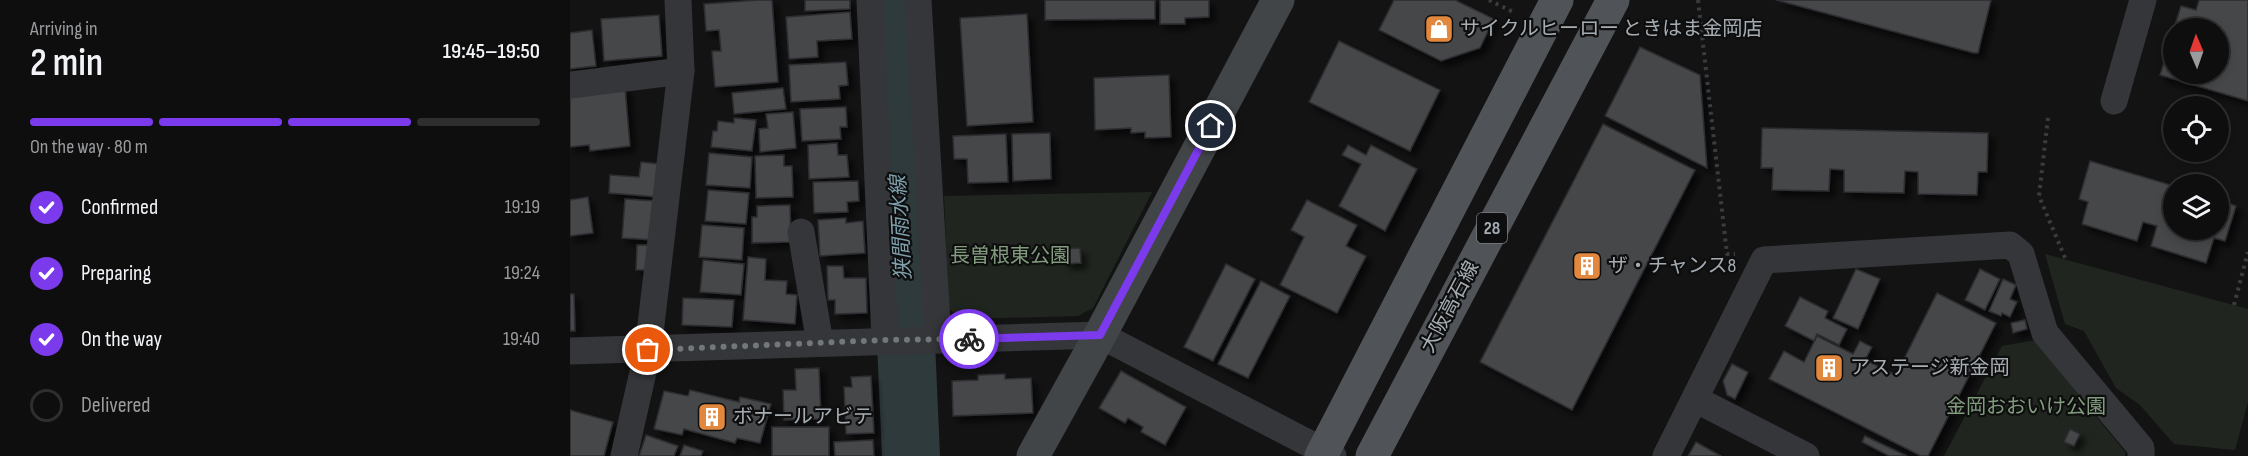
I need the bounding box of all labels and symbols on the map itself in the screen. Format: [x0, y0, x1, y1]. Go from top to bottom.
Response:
shop icon: サイクルヒーロー ときはま金岡店 [1423, 13, 1455, 45]
place label: サイクルヒーロー ときはま金岡店 [1460, 17, 1762, 41]
north arrow [2163, 18, 2229, 84]
pin [1185, 100, 1236, 151]
water label: 狭間雨水線 [886, 172, 916, 281]
road number: 28 [1477, 213, 1507, 243]
park label: 長曽根東公園 [950, 244, 1070, 268]
building icon: ザ・チャンス8 [1571, 250, 1603, 282]
place label: ザ・チャンス8 [1608, 254, 1736, 278]
street label: 大阪高石線 [1416, 257, 1484, 357]
courier [939, 309, 999, 369]
pin [622, 324, 673, 375]
building icon: アステージ新金岡 [1813, 352, 1845, 384]
place label: アステージ新金岡 [1850, 356, 2010, 380]
park label: 金岡おおいけ公園 [1946, 395, 2106, 419]
building icon: ボナールアビテ [696, 401, 728, 433]
place label: ボナールアビテ [733, 405, 873, 429]

